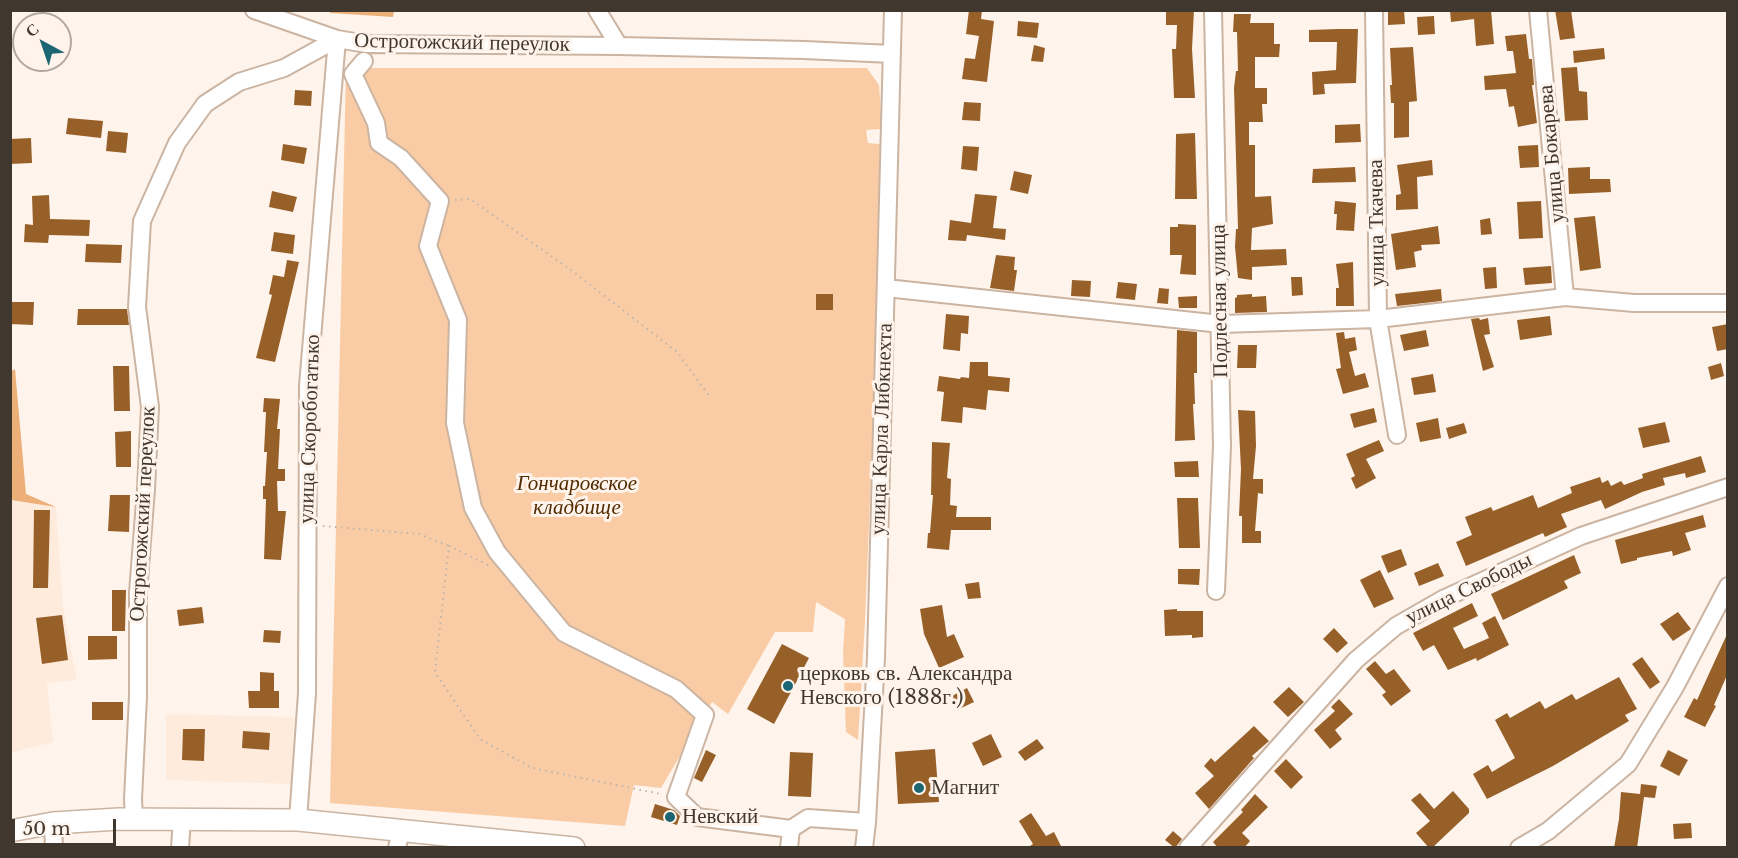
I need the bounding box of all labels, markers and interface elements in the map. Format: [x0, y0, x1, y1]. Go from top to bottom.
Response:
north arrow [12, 12, 72, 72]
text: С [21, 18, 43, 41]
street label: Острогожский переулок [354, 29, 570, 57]
street label: улица Бокарева [1533, 84, 1571, 224]
street label: улица Ткачева [1363, 159, 1391, 287]
street label: Подлесная улица [1206, 224, 1234, 378]
street label: улица Карла Либкнехта [866, 322, 898, 536]
street label: улица Скоробогатько [294, 334, 326, 524]
street label: Острогожский переулок [125, 406, 161, 622]
park label: Гончаровское кладбище [517, 471, 637, 521]
street label: улица Свободы [1402, 548, 1536, 630]
place label: церковь св. Александра Невского (1888г.) [800, 661, 1012, 711]
marker: церковь св. Александра Невского (1888г.) [781, 679, 795, 693]
place label: Магнит [931, 775, 999, 801]
marker: Магнит [912, 781, 926, 795]
place label: Невский [682, 804, 758, 830]
scale bar [15, 807, 118, 845]
marker: Невский [663, 810, 677, 824]
text: 50 m [23, 818, 71, 840]

